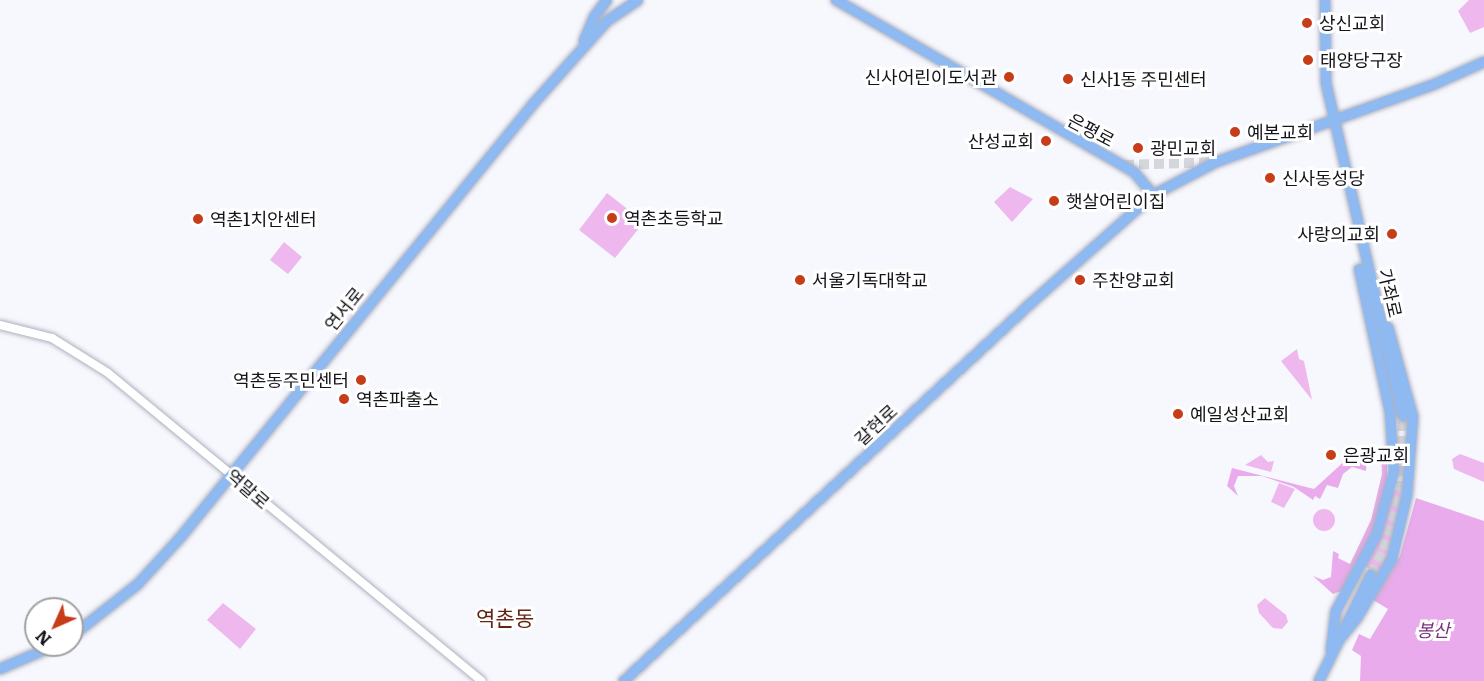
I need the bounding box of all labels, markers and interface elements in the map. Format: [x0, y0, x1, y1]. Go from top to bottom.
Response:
place label: 상신교회 [1319, 12, 1385, 34]
marker: 상신교회 [1300, 16, 1314, 30]
place label: 태양당구장 [1320, 49, 1403, 71]
marker: 태양당구장 [1301, 53, 1315, 67]
place label: 신사어린이도서관 [865, 66, 997, 88]
place label: 신사1동 주민센터 [1080, 68, 1207, 90]
marker: 신사어린이도서관 [1002, 70, 1016, 84]
marker: 신사1동 주민센터 [1061, 72, 1075, 86]
street label: 은평로 [1064, 109, 1118, 151]
place label: 예본교회 [1247, 121, 1313, 143]
marker: 예본교회 [1228, 125, 1242, 139]
place label: 산성교회 [968, 130, 1034, 152]
marker: 산성교회 [1039, 134, 1053, 148]
place label: 광민교회 [1150, 137, 1216, 159]
marker: 광민교회 [1131, 141, 1145, 155]
place label: 신사동성당 [1282, 167, 1365, 189]
marker: 신사동성당 [1263, 171, 1277, 185]
place label: 햇살어린이집 [1066, 190, 1165, 212]
marker: 햇살어린이집 [1047, 194, 1061, 208]
place label: 역촌초등학교 [624, 207, 723, 229]
place label: 역촌1치안센터 [210, 208, 317, 230]
marker: 역촌초등학교 [605, 211, 619, 225]
marker: 역촌1치안센터 [191, 212, 205, 226]
place label: 사랑의교회 [1297, 223, 1380, 245]
marker: 사랑의교회 [1385, 227, 1399, 241]
street label: 가좌로 [1374, 266, 1406, 320]
place label: 서울기독대학교 [812, 269, 928, 291]
place label: 주찬양교회 [1092, 269, 1175, 291]
marker: 서울기독대학교 [793, 273, 807, 287]
marker: 주찬양교회 [1073, 273, 1087, 287]
street label: 연서로 [320, 283, 368, 335]
place label: 역촌동주민센터 [233, 369, 349, 391]
marker: 역촌동주민센터 [354, 373, 368, 387]
place label: 역촌파출소 [356, 388, 439, 410]
marker: 역촌파출소 [337, 392, 351, 406]
street label: 갈현로 [850, 400, 902, 450]
place label: 예일성산교회 [1190, 403, 1289, 425]
marker: 예일성산교회 [1171, 407, 1185, 421]
place label: 은광교회 [1343, 444, 1409, 466]
marker: 은광교회 [1324, 448, 1338, 462]
street label: 역말로 [222, 465, 274, 513]
north arrow [24, 597, 84, 657]
district label: 역촌동 [476, 604, 534, 630]
park label: 봉산 [1416, 619, 1450, 641]
text: N [29, 625, 56, 652]

